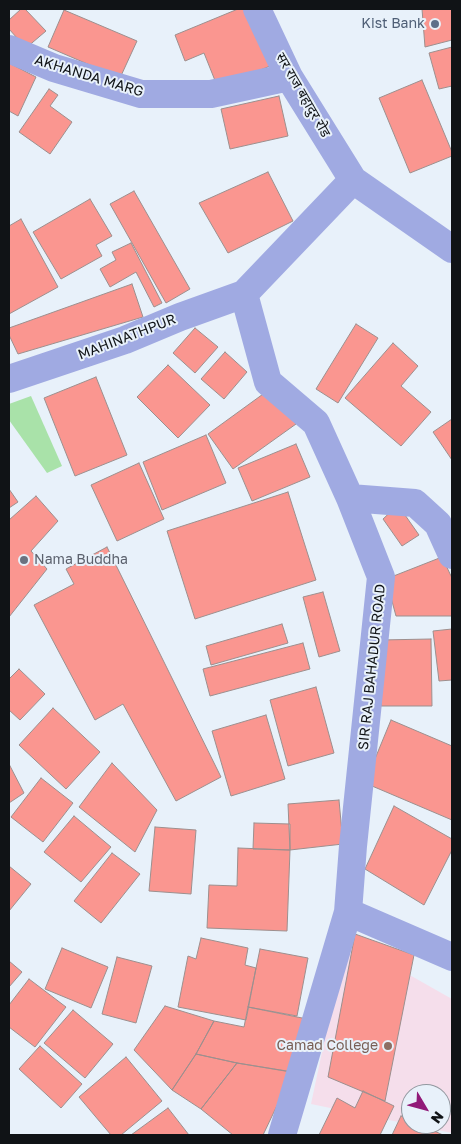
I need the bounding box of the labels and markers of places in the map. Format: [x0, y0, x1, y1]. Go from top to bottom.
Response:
place label: Kist Bank [361, 16, 425, 32]
marker: Kist Bank [429, 18, 441, 30]
place label: Nama Buddha [34, 552, 128, 568]
marker: Nama Buddha [18, 554, 30, 566]
place label: Camad College [277, 1038, 378, 1054]
marker: Camad College [382, 1040, 394, 1052]

